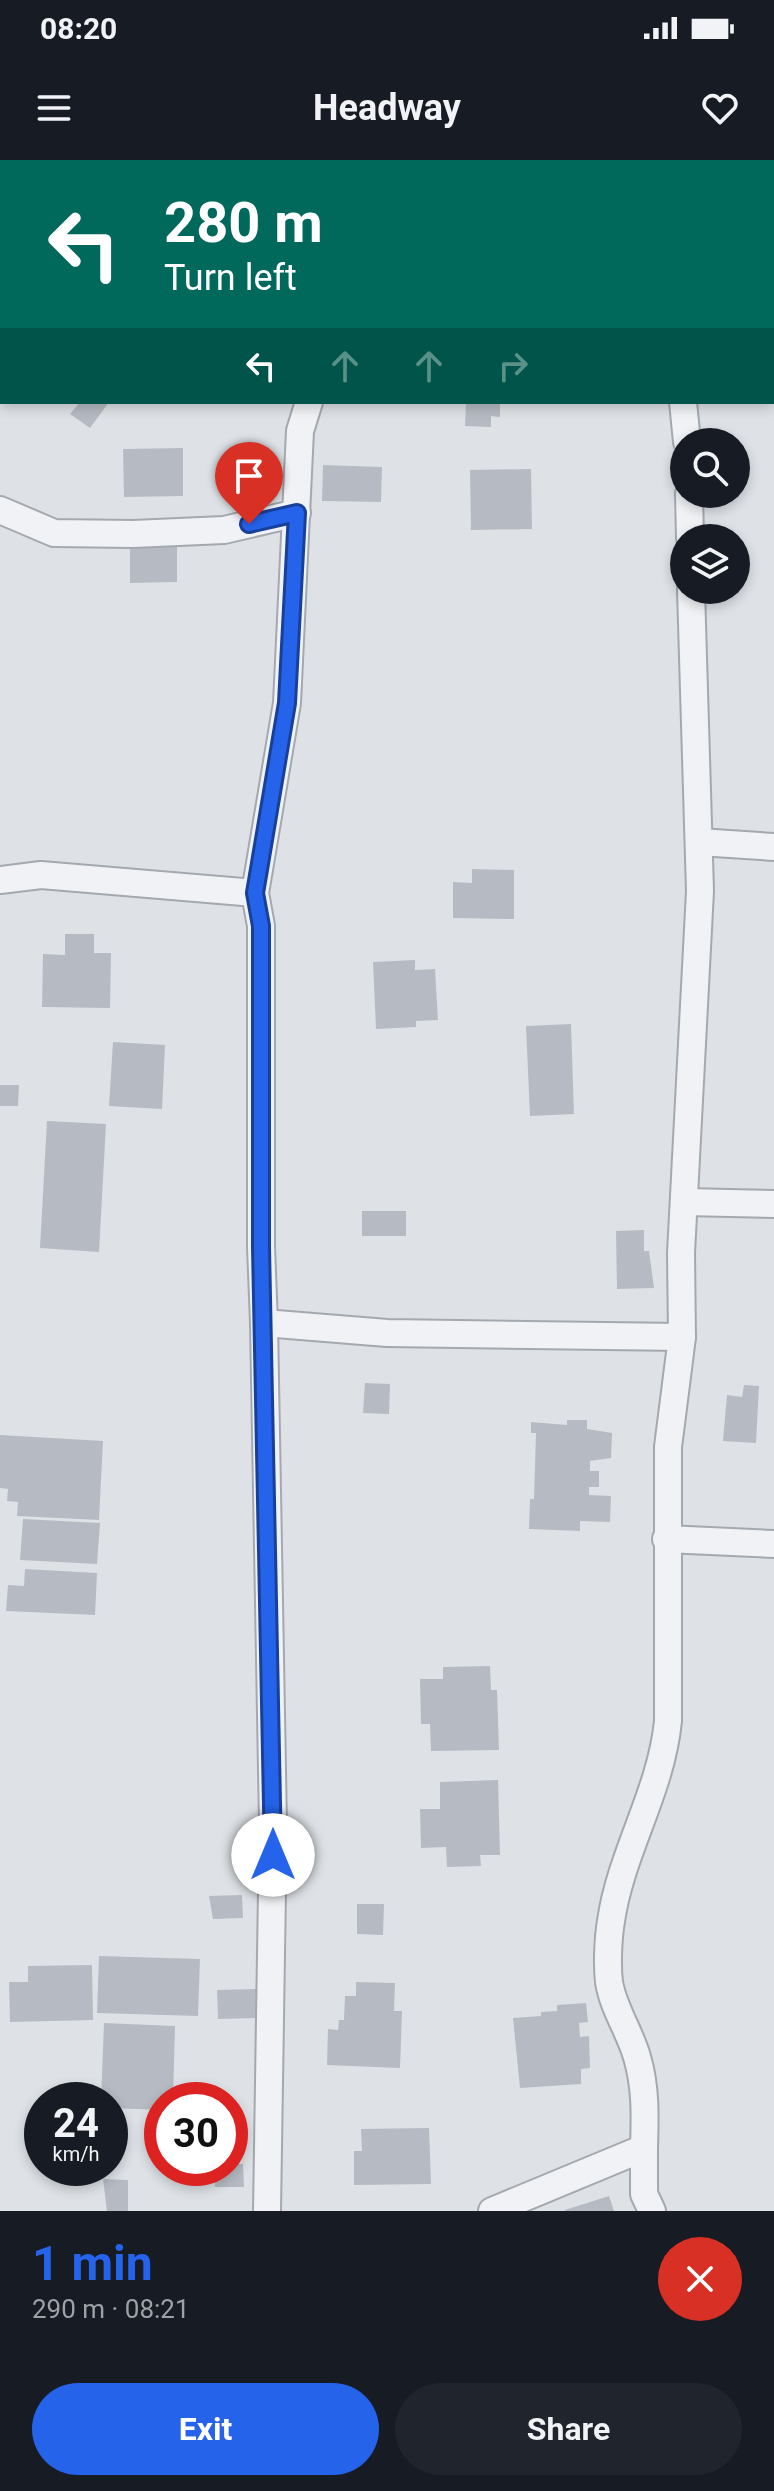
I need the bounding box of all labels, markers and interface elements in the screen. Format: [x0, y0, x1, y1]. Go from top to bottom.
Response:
text: 08:20 [40, 11, 117, 46]
icon: menu [32, 86, 76, 130]
icon: heart [698, 86, 742, 130]
text: Headway [313, 87, 461, 129]
text: 280 m [164, 190, 323, 256]
icon: left [32, 192, 136, 296]
text: Turn left [164, 257, 297, 299]
icon: left [239, 344, 283, 388]
icon: ahead [323, 344, 367, 388]
icon: ahead [407, 344, 451, 388]
icon: right [491, 344, 535, 388]
map controls [670, 428, 750, 604]
button: search [670, 428, 750, 508]
pin [215, 442, 283, 524]
icon: arrive [227, 454, 271, 498]
button: layers [670, 524, 750, 604]
position arrow [231, 1813, 315, 1897]
speed limit sign: 30 [144, 2082, 248, 2186]
text: 24 [53, 2100, 99, 2147]
text: km/h [53, 2142, 99, 2166]
text: 1 min [32, 2235, 153, 2292]
button: close [658, 2237, 742, 2321]
text: 290 m · 08:21 [32, 2294, 190, 2324]
button: Exit [32, 2383, 379, 2475]
button: Share [395, 2383, 742, 2475]

